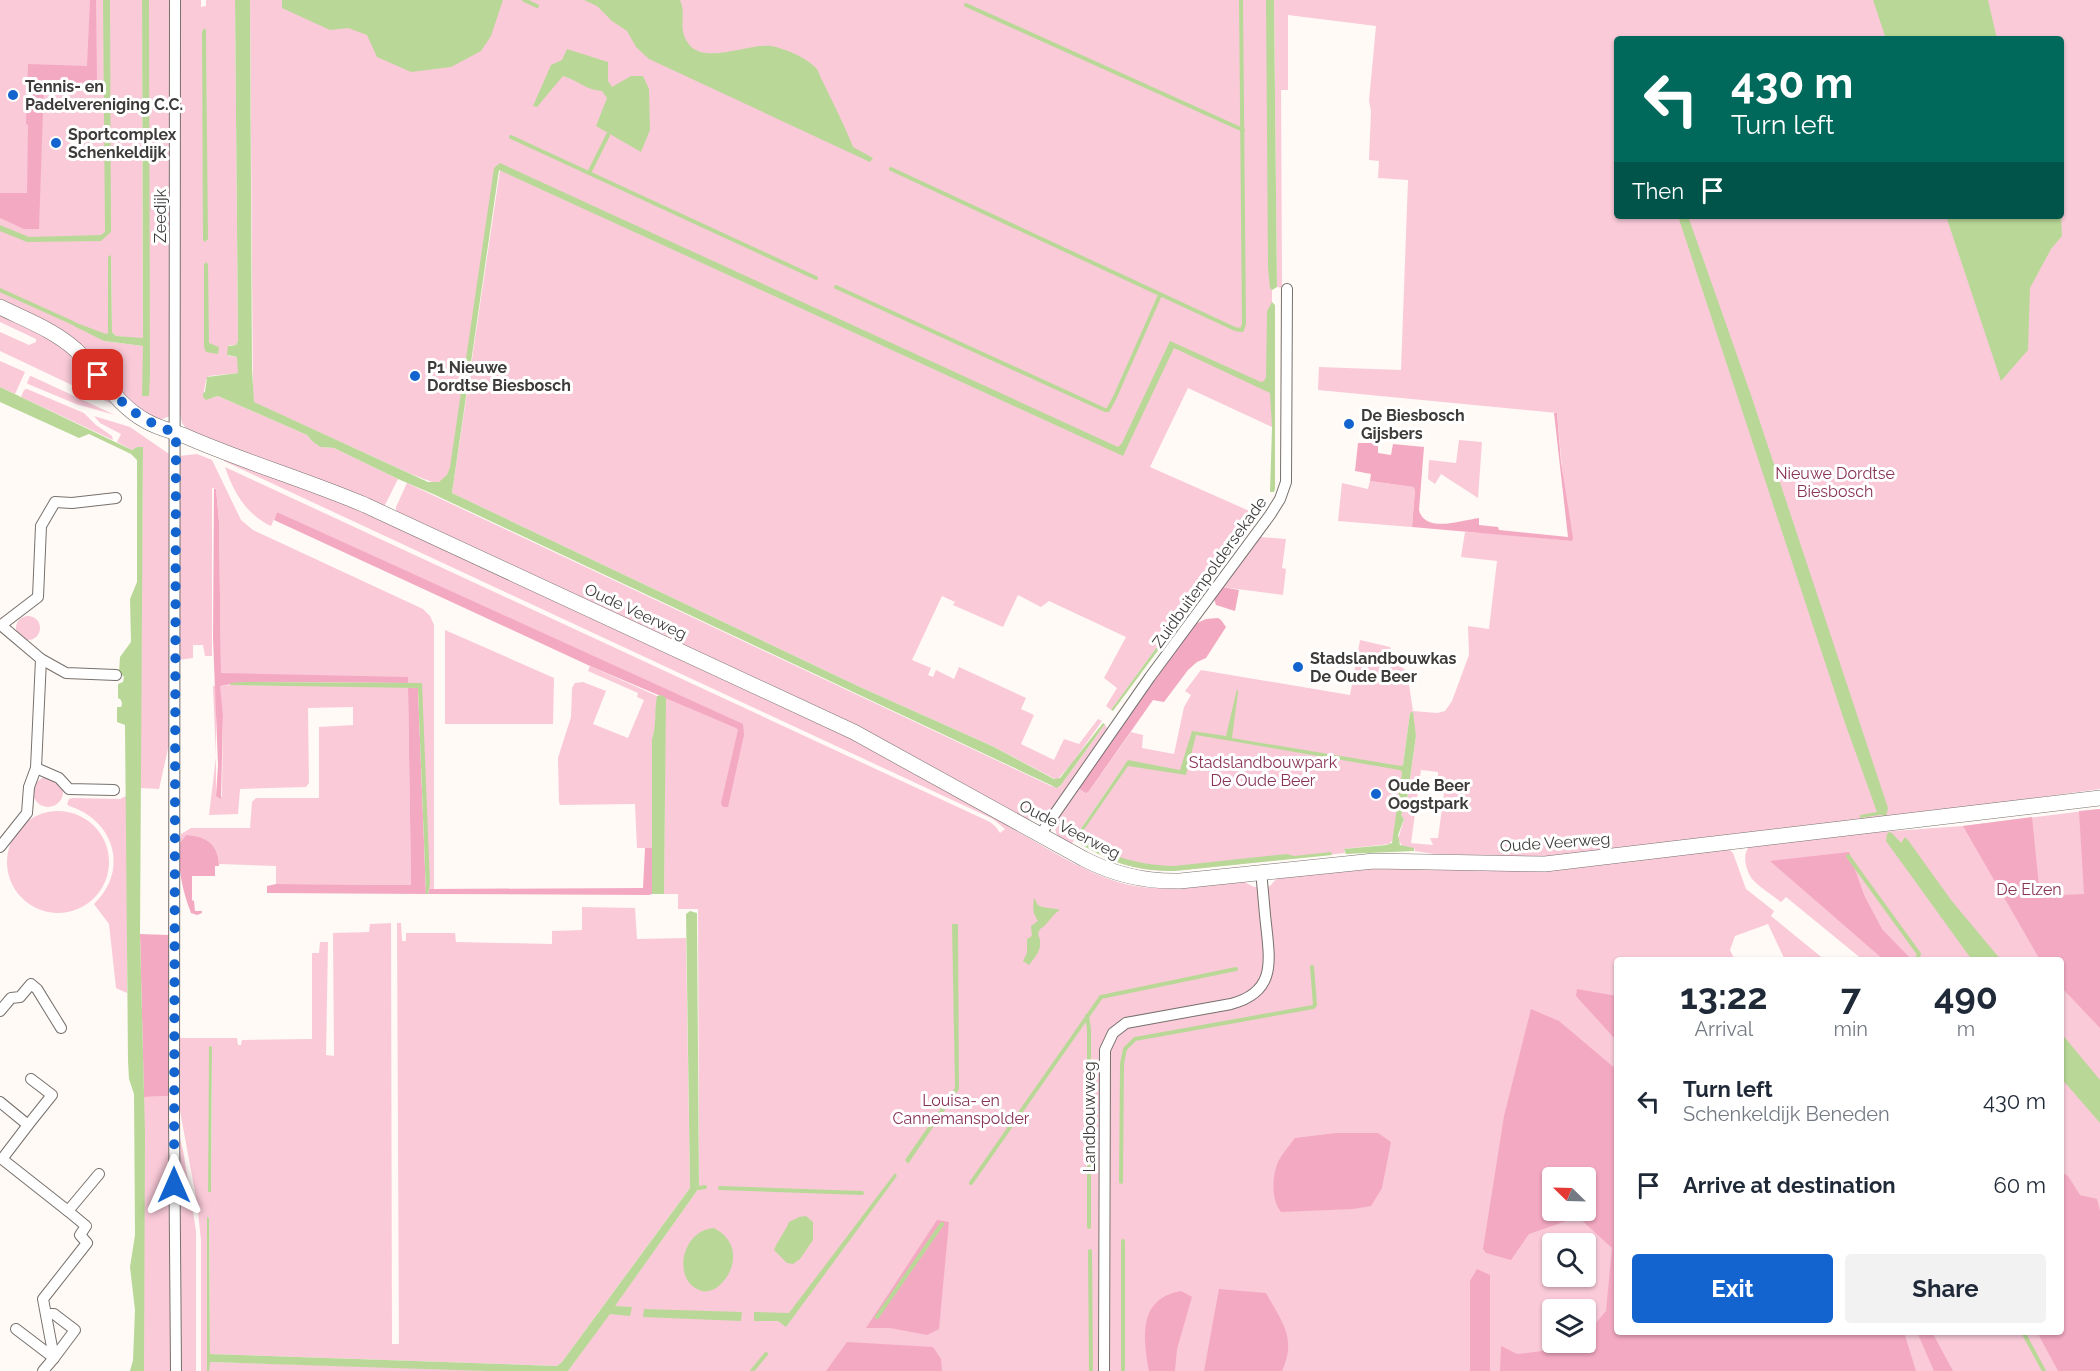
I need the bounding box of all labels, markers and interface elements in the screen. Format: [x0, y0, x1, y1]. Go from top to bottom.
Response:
text: 430 m [1731, 59, 1853, 108]
icon: left [1632, 60, 1710, 138]
place label: Tennis- en Padelvereniging C.C. [25, 77, 183, 114]
marker: Tennis- en Padelvereniging C.C. [6, 88, 20, 102]
text: Turn left [1731, 109, 1834, 140]
place label: Sportcomplex Schenkeldijk [68, 125, 177, 162]
marker: Sportcomplex Schenkeldijk [49, 136, 63, 150]
icon: arrive [1696, 174, 1729, 207]
text: Then [1632, 178, 1684, 204]
street label: Zeedijk [151, 188, 170, 243]
pin [72, 349, 123, 400]
icon: arrive [81, 358, 114, 391]
place label: P1 Nieuwe Dordtse Biesbosch [427, 358, 571, 395]
marker: P1 Nieuwe Dordtse Biesbosch [408, 369, 422, 383]
place label: De Biesbosch Gijsbers [1361, 406, 1465, 443]
marker: De Biesbosch Gijsbers [1342, 417, 1356, 431]
park label: Nieuwe Dordtse Biesbosch [1775, 464, 1895, 501]
street label: Zuidbuitenpoldersekade [1148, 493, 1271, 651]
street label: Oude Veerweg [582, 579, 690, 643]
place label: Stadslandbouwkas De Oude Beer [1310, 649, 1457, 686]
marker: Stadslandbouwkas De Oude Beer [1291, 660, 1305, 674]
park label: Stadslandbouwpark De Oude Beer [1189, 753, 1338, 790]
place label: Oude Beer Oogstpark [1388, 776, 1470, 813]
marker: Oude Beer Oogstpark [1369, 787, 1383, 801]
street label: Oude Veerweg [1016, 796, 1123, 863]
street label: Oude Veerweg [1499, 829, 1611, 856]
park label: De Elzen [1996, 880, 2062, 899]
text: 13:22 [1680, 975, 1767, 1017]
text: 7 [1841, 975, 1861, 1017]
text: 490 [1934, 975, 1998, 1017]
text: Arrival [1694, 1017, 1753, 1041]
text: min [1834, 1017, 1868, 1041]
text: m [1957, 1017, 1975, 1041]
street label: Landbouwweg [1080, 1061, 1099, 1173]
text: Turn left [1683, 1076, 1773, 1102]
icon: left [1632, 1085, 1665, 1118]
text: 430 m [1983, 1088, 2046, 1114]
park label: Louisa- en Cannemanspolder [893, 1091, 1030, 1128]
text: Schenkeldijk Beneden [1683, 1102, 1890, 1126]
position arrow [142, 1153, 206, 1217]
north arrow [1542, 1167, 1596, 1221]
map controls [1542, 1167, 1596, 1353]
icon: arrive [1632, 1169, 1665, 1202]
text: Arrive at destination [1683, 1172, 1896, 1198]
text: 60 m [1993, 1172, 2046, 1198]
button: search [1542, 1233, 1596, 1287]
button: Exit [1632, 1254, 1833, 1323]
button: Share [1845, 1254, 2046, 1323]
button: layers [1542, 1299, 1596, 1353]

